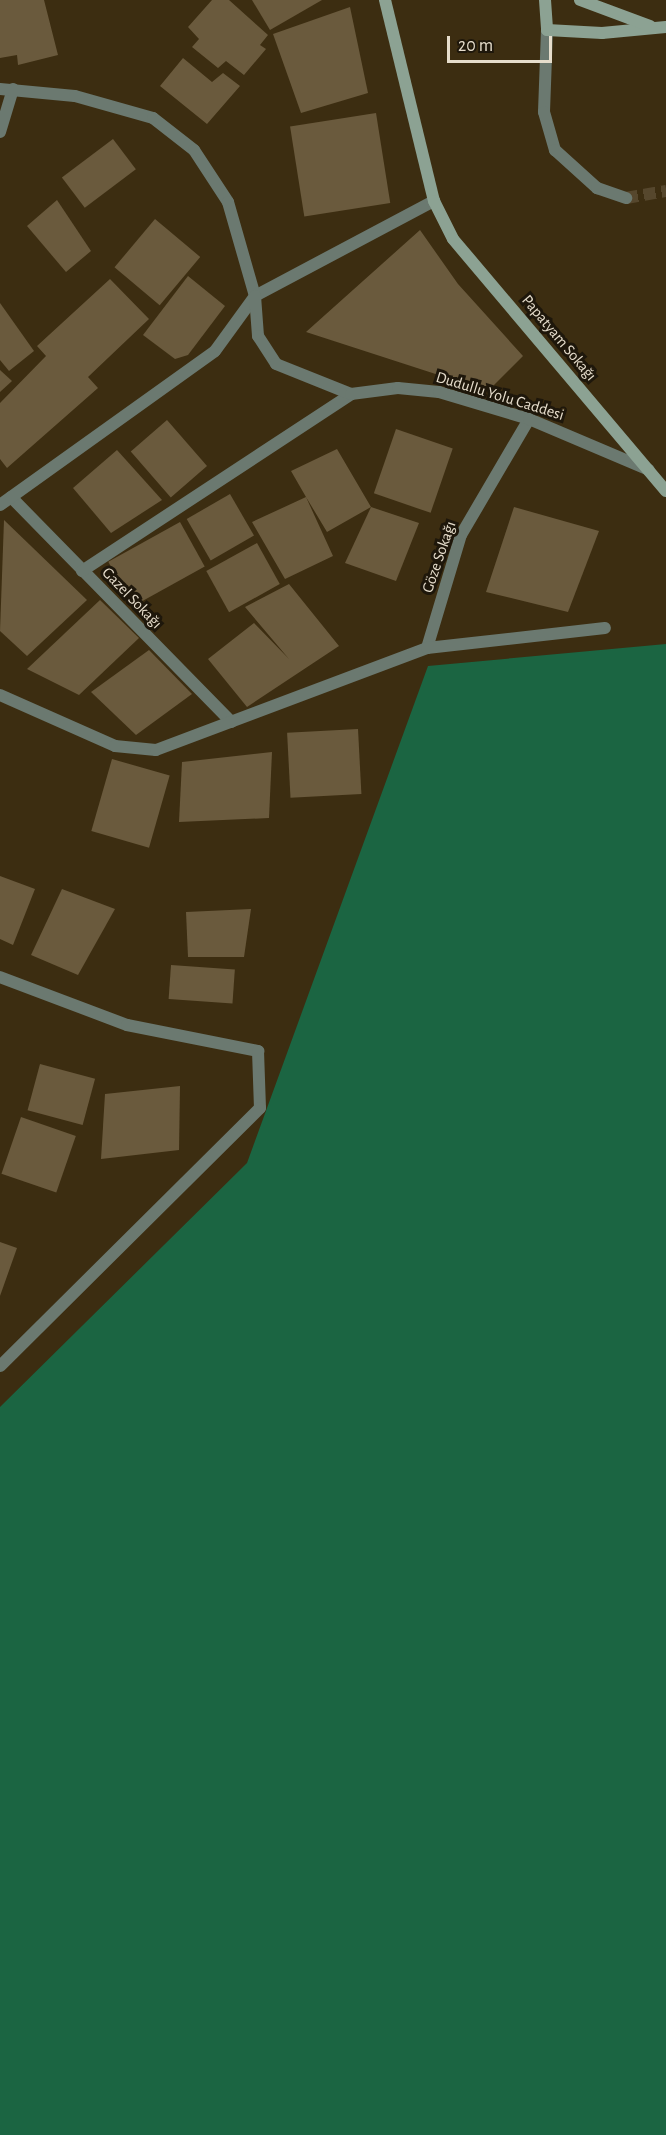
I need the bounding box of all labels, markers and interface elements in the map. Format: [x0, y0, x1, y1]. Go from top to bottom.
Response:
scale bar [450, 24, 555, 62]
text: 20 m [458, 37, 493, 55]
street label: Papatyam Sokağı [517, 291, 601, 385]
street label: Dudullu Yolu Caddesi [434, 367, 566, 425]
street label: Göze Sokağı [418, 519, 460, 595]
street label: Gazel Sokağı [98, 563, 166, 633]

